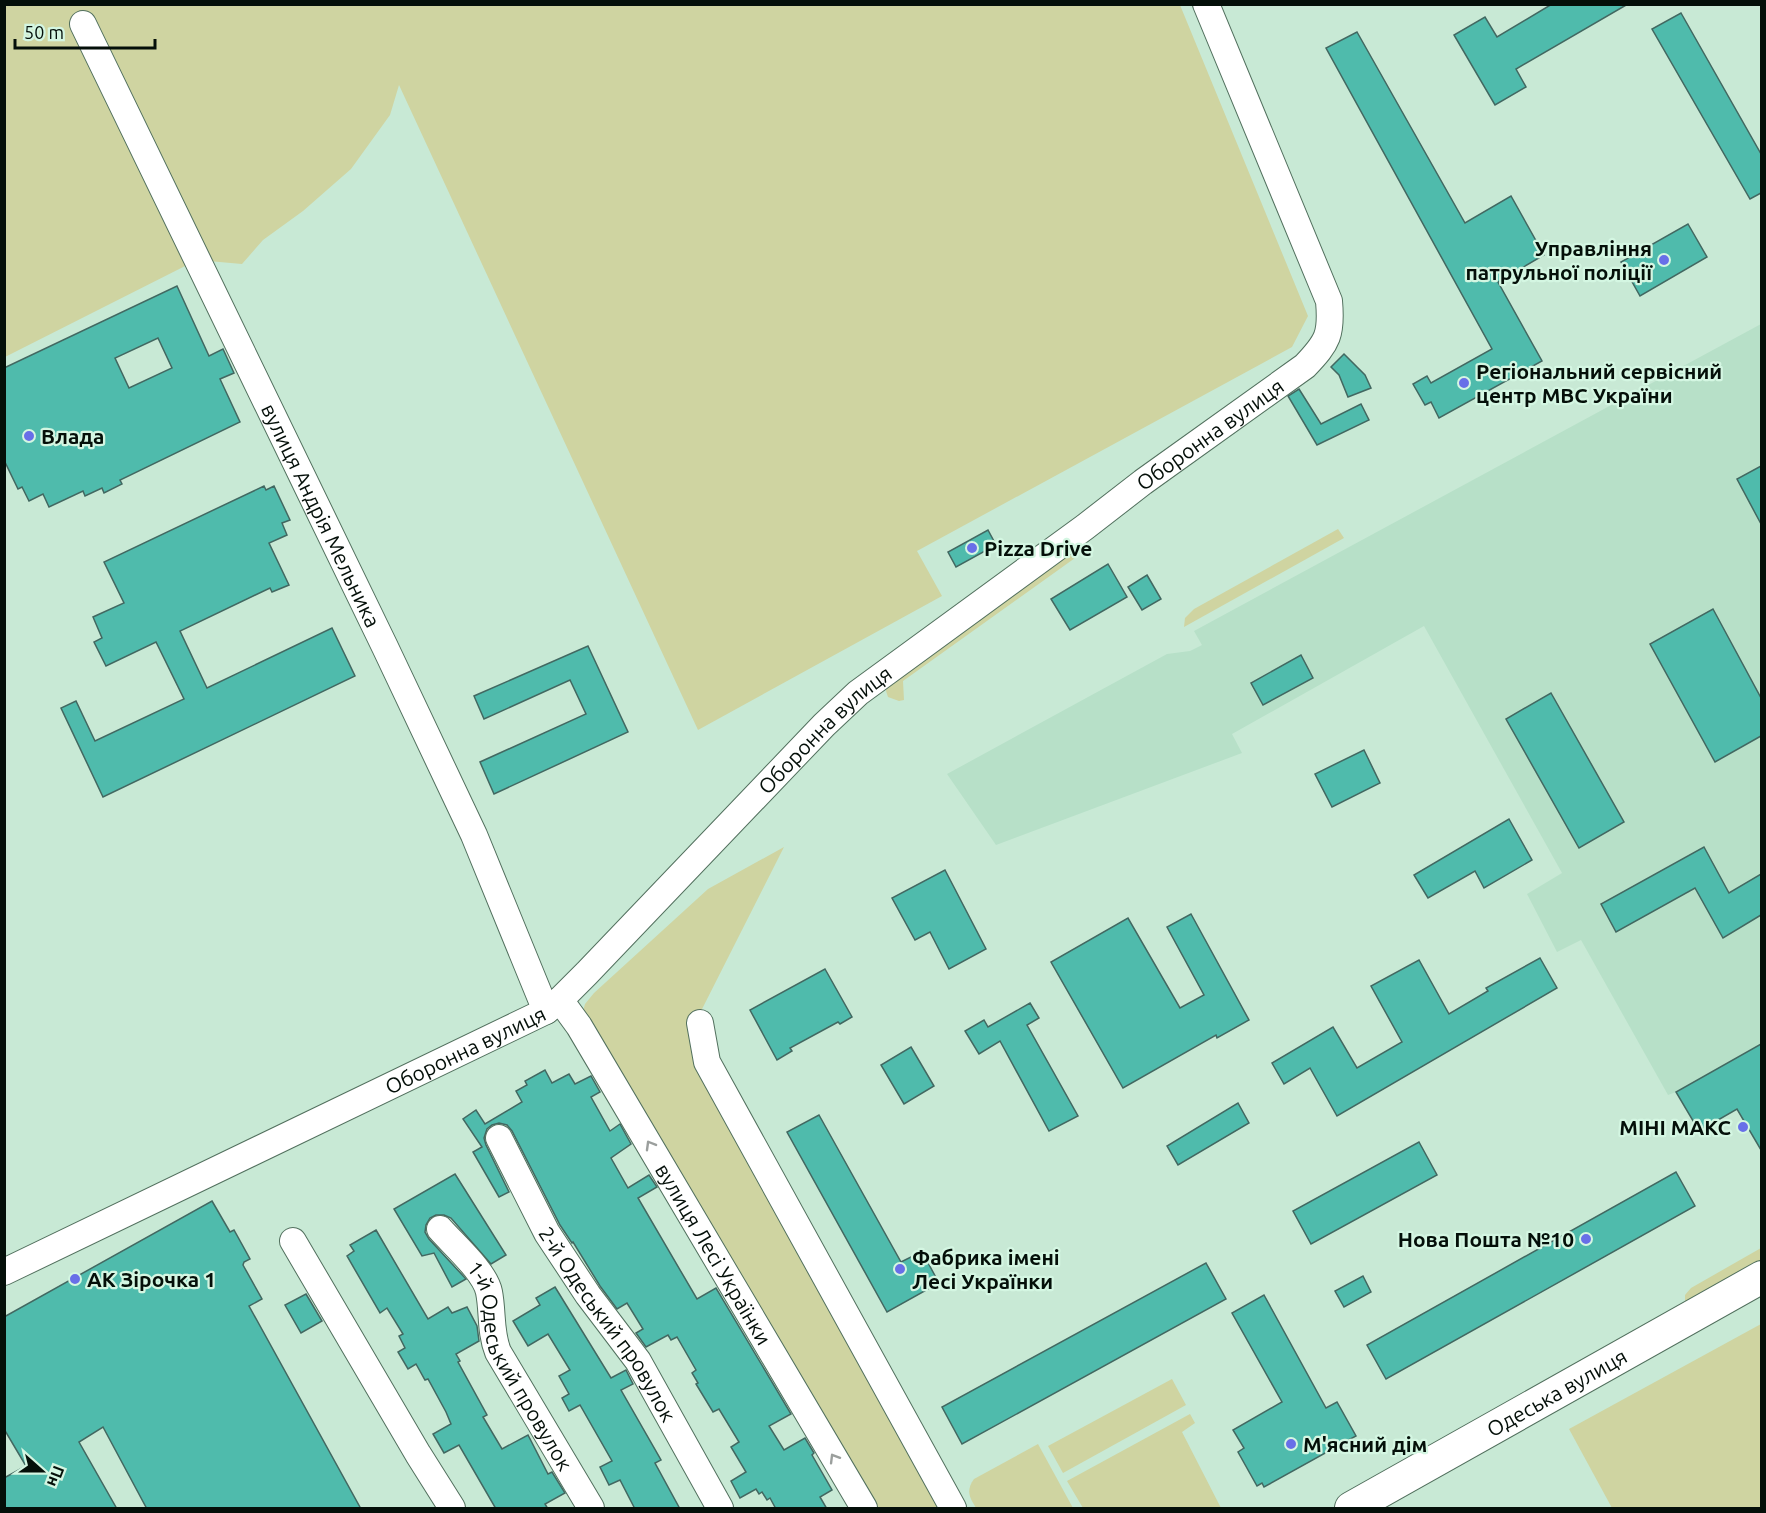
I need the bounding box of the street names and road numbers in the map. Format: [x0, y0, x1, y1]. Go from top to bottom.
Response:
street label: Оборонна вулиця [1132, 373, 1288, 495]
street label: вулиця Андрія Мельника [257, 400, 386, 631]
street label: Оборонна вулиця [753, 661, 896, 799]
street label: Оборонна вулиця [381, 1001, 549, 1099]
street label: вулиця Лесі Українки [651, 1159, 777, 1349]
street label: 2-й Одеський провулок [534, 1222, 681, 1426]
street label: 1-й Одеський провулок [463, 1256, 578, 1475]
street label: Одеська вулиця [1483, 1344, 1631, 1441]

